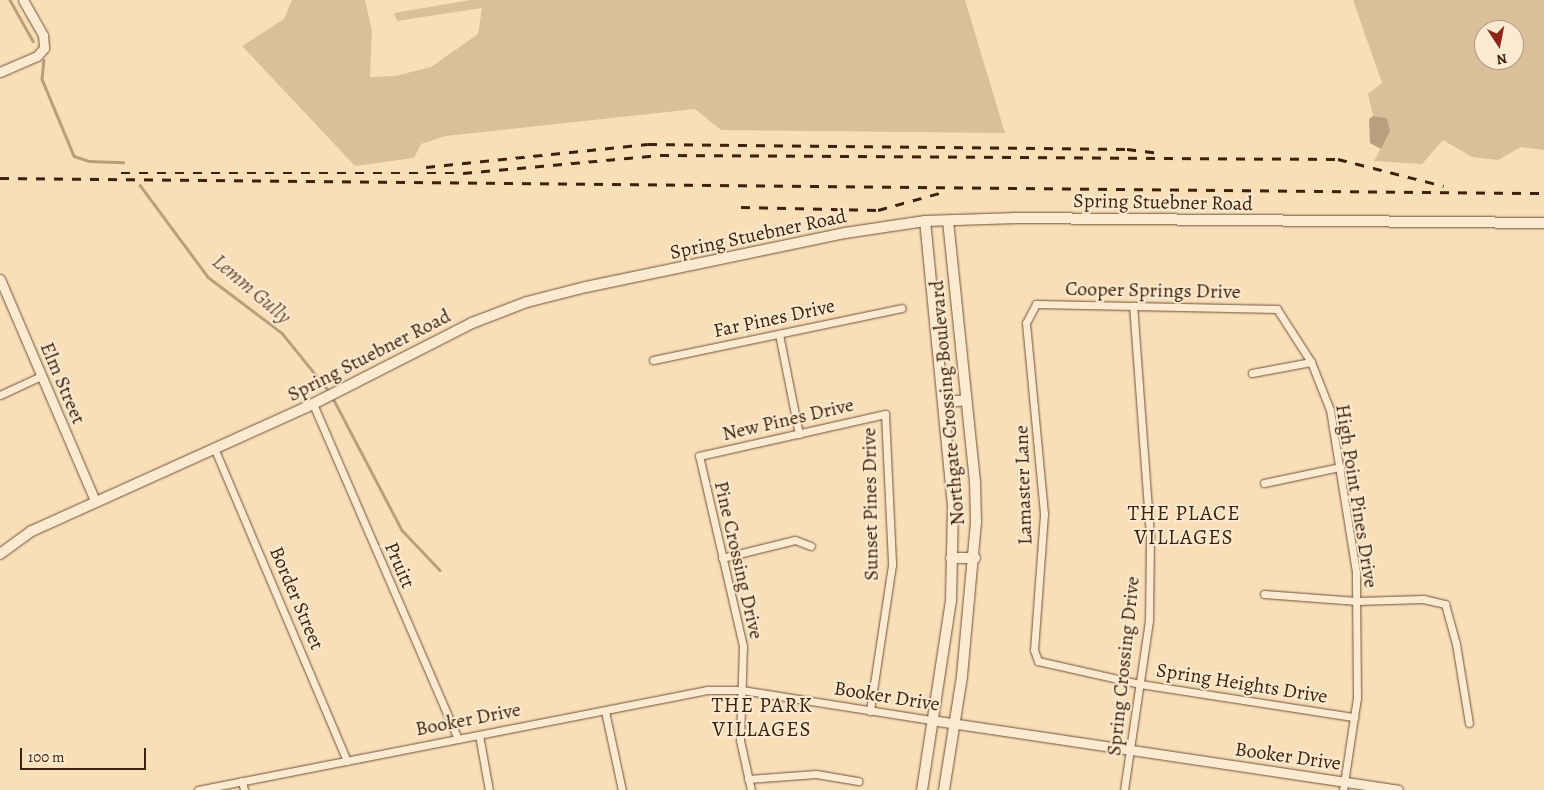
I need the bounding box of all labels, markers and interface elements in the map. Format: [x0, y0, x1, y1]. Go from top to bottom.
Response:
north arrow [1474, 20, 1524, 70]
text: N [1495, 49, 1509, 70]
street label: Spring Stuebner Road [1073, 188, 1253, 216]
street label: Spring Stuebner Road [668, 204, 848, 264]
water label: Lemm Gully [207, 249, 297, 329]
street label: Cooper Springs Drive [1065, 276, 1241, 304]
street label: Northgate Crossing Boulevard [924, 279, 970, 527]
street label: Far Pines Drive [711, 293, 837, 343]
street label: Spring Stuebner Road [283, 304, 455, 406]
street label: Elm Street [35, 339, 91, 427]
street label: New Pines Drive [720, 392, 856, 446]
street label: High Point Pines Drive [1331, 402, 1383, 590]
street label: Lamaster Lane [1009, 425, 1037, 545]
street label: Sunset Pines Drive [857, 427, 883, 581]
street label: Pine Crossing Drive [709, 479, 769, 641]
district label: THE PLACE VILLAGES [1126, 500, 1242, 550]
street label: Pruitt [380, 538, 420, 592]
street label: Border Street [265, 543, 329, 653]
street label: Spring Crossing Drive [1102, 575, 1144, 757]
street label: Spring Heights Drive [1155, 658, 1329, 708]
street label: Booker Drive [832, 676, 942, 716]
district label: THE PARK VILLAGES [710, 692, 814, 742]
street label: Booker Drive [413, 697, 523, 741]
street label: Booker Drive [1234, 737, 1342, 775]
scale bar [22, 738, 149, 770]
text: 100 m [28, 747, 65, 767]

